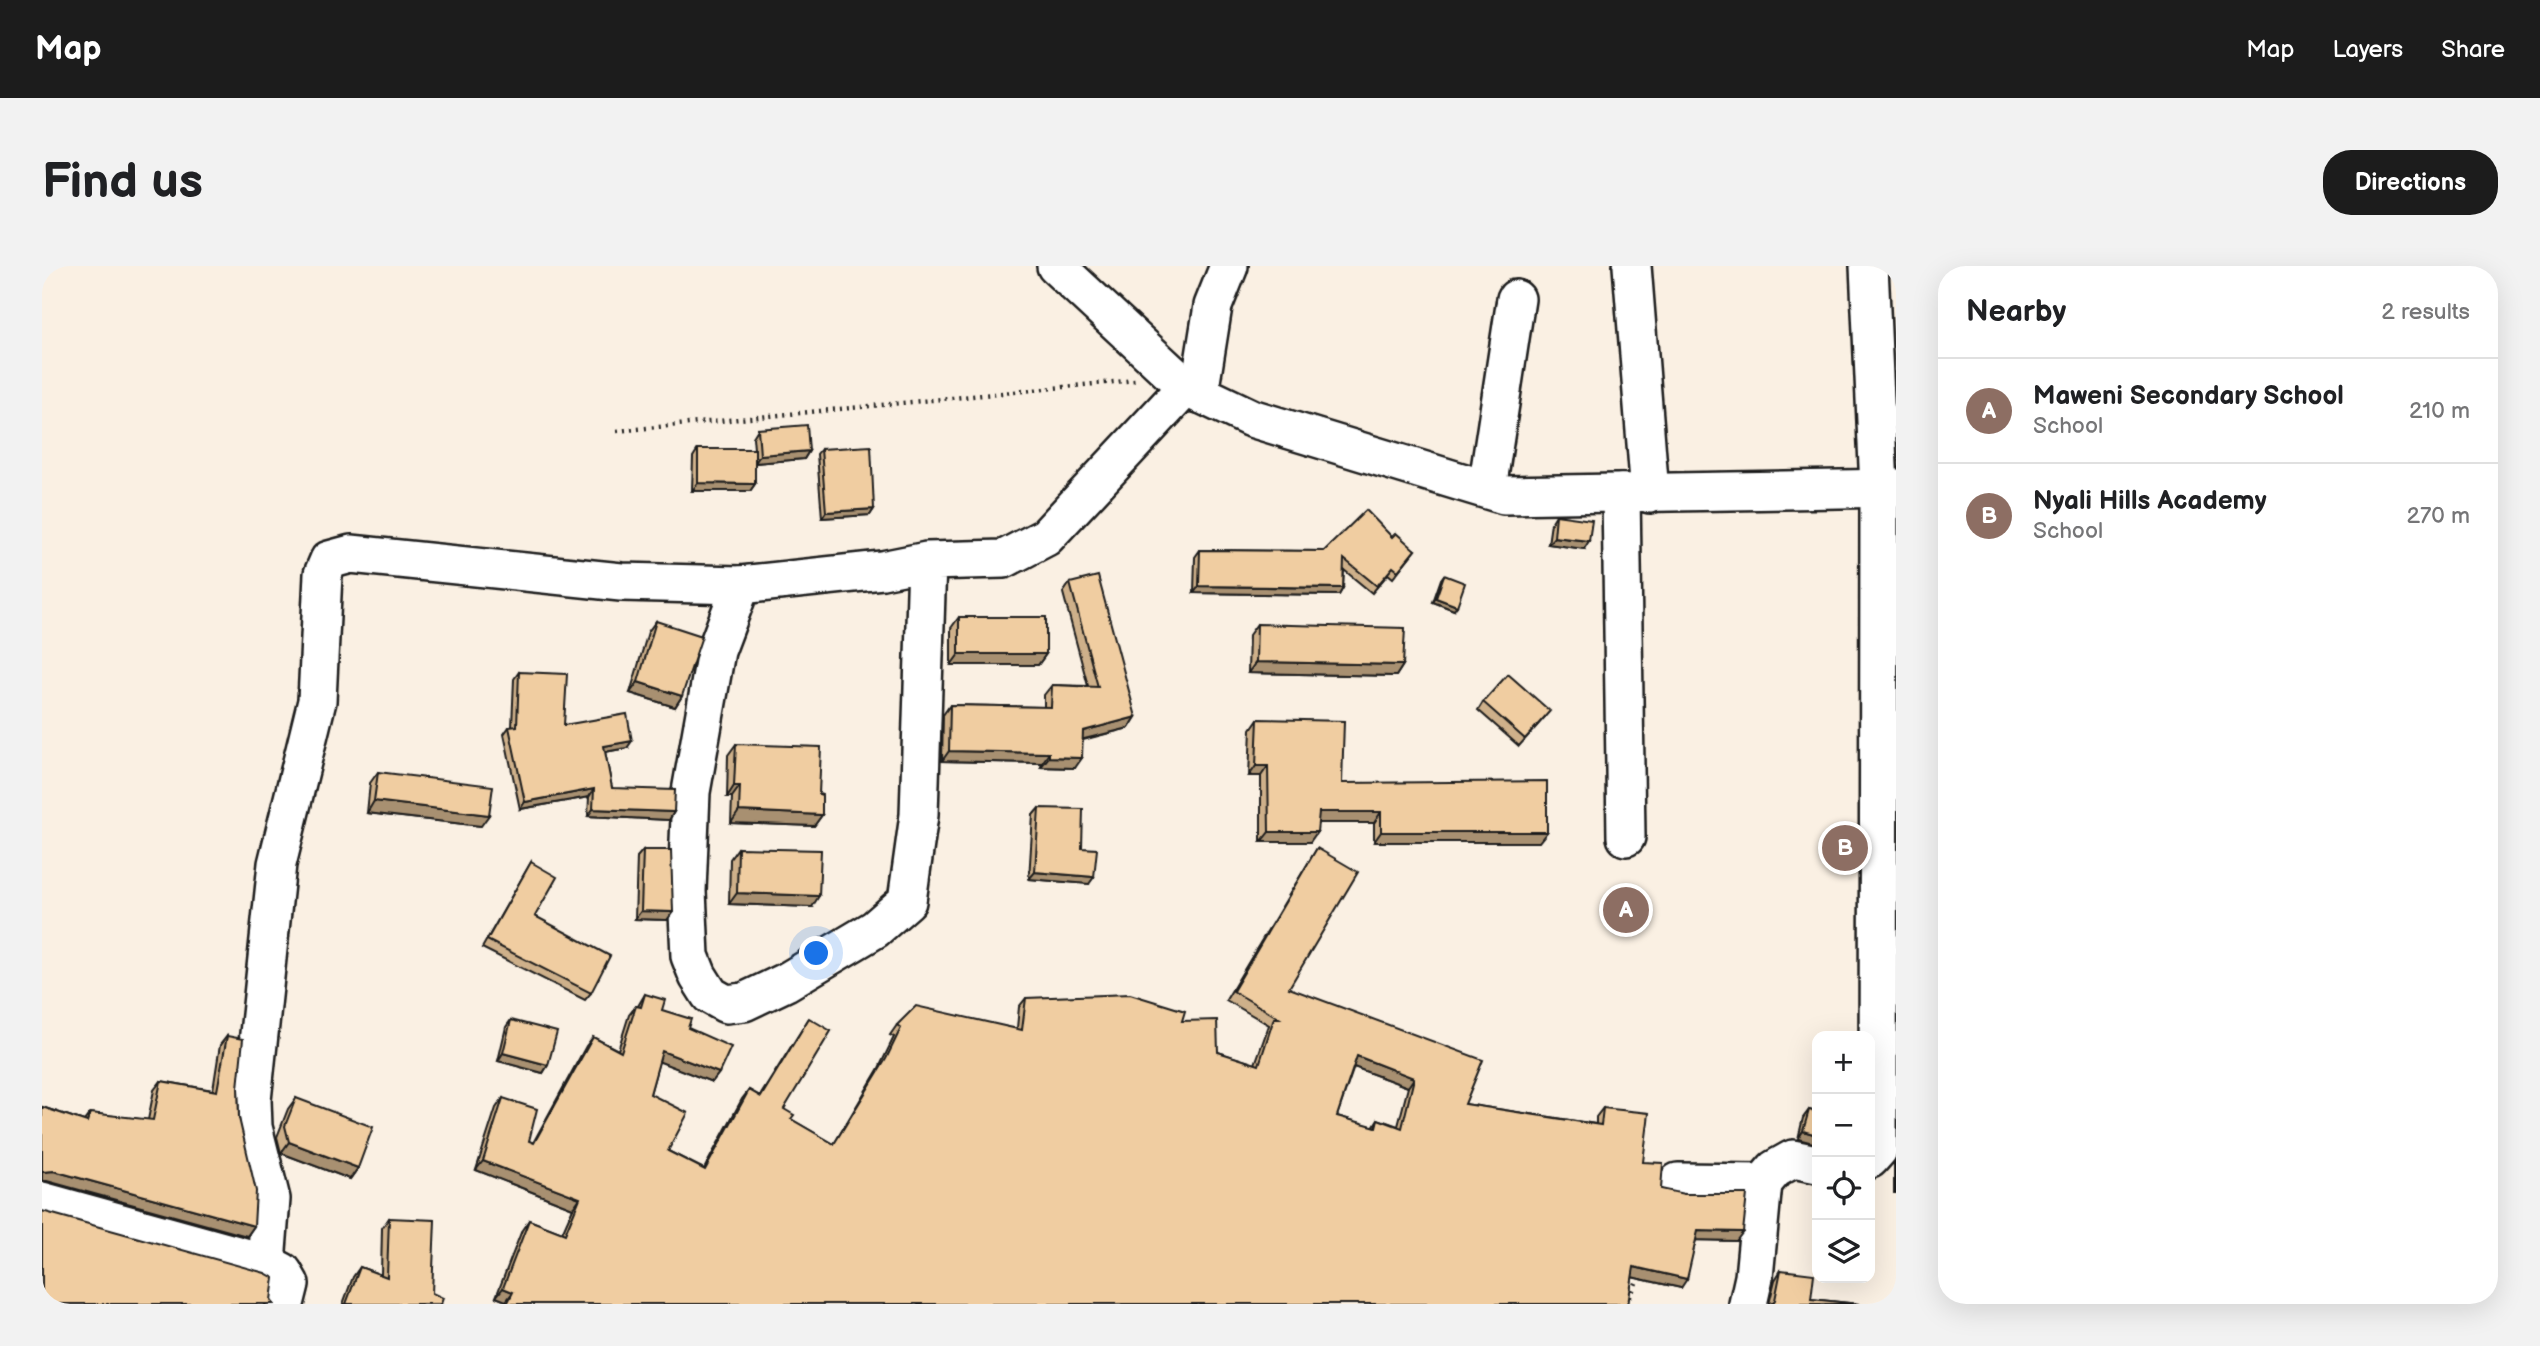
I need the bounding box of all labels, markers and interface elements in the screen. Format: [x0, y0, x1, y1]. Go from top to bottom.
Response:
text: Map [35, 29, 101, 69]
text: Map [2246, 35, 2294, 64]
text: Layers [2332, 35, 2403, 64]
text: Share [2441, 35, 2505, 64]
button: Directions [2323, 150, 2498, 215]
text: Find us [42, 153, 203, 212]
text: Nearby [1966, 294, 2066, 330]
text: 2 results [2381, 298, 2470, 326]
text: Maweni Secondary School [2033, 381, 2344, 412]
text: A [1982, 397, 1996, 425]
text: 210 m [2409, 397, 2470, 425]
text: School [2033, 412, 2103, 440]
text: Nyali Hills Academy [2033, 486, 2267, 517]
text: B [1981, 502, 1997, 530]
text: 270 m [2406, 502, 2470, 530]
text: School [2033, 517, 2103, 545]
pin: B [1822, 822, 1868, 874]
pin: A [1603, 884, 1649, 936]
your location [799, 936, 833, 970]
map controls [1812, 1031, 1875, 1283]
button: + [1812, 1031, 1875, 1094]
button: − [1812, 1094, 1875, 1157]
button: locate [1812, 1157, 1875, 1220]
button: layers [1812, 1220, 1875, 1283]

